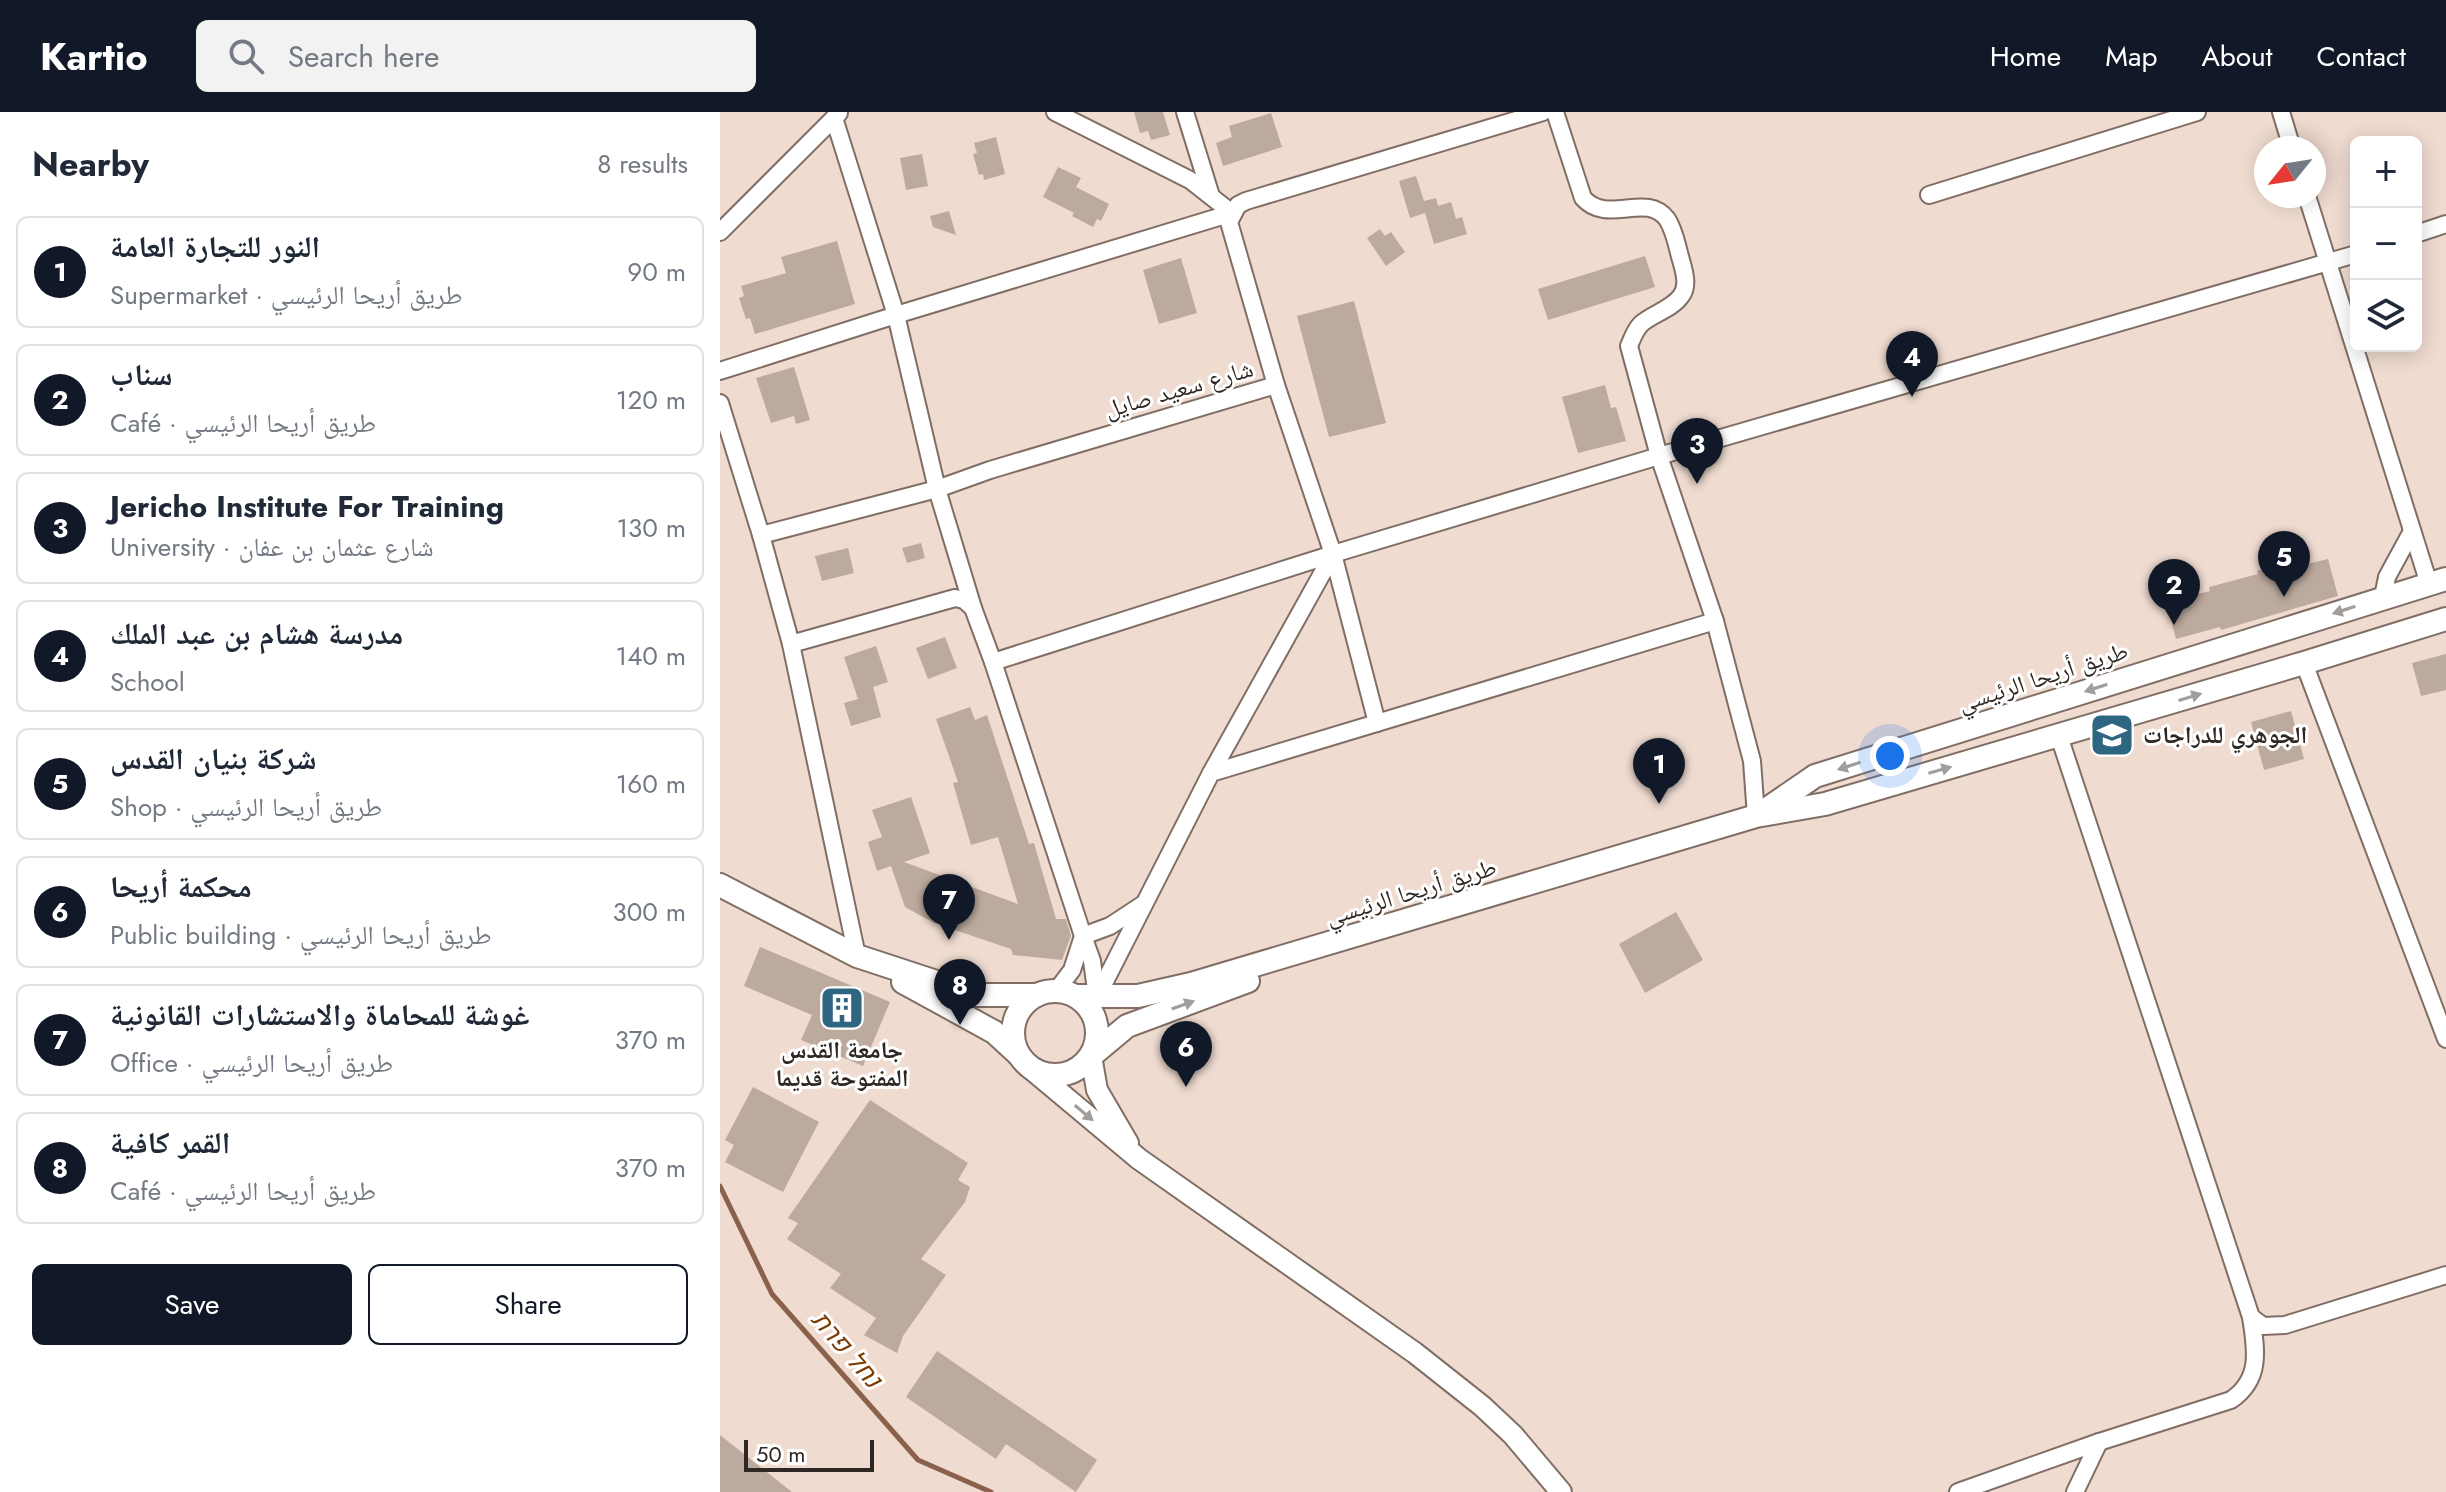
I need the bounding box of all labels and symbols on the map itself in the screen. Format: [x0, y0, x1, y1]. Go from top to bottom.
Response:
north arrow [2254, 136, 2326, 208]
pin: 4 [1886, 331, 1938, 397]
street label: شارع سعيد صايل [1100, 351, 1257, 426]
pin: 3 [1671, 418, 1723, 484]
pin: 5 [2258, 531, 2310, 597]
pin: 2 [2148, 559, 2200, 625]
one-way arrow [2332, 604, 2356, 616]
street label: طريق أريحا الرئيسي [1953, 633, 2133, 723]
one-way arrow [2084, 682, 2108, 695]
one-way arrow [2178, 690, 2202, 703]
school or university icon: الجوهري للدراجات [2088, 711, 2136, 759]
place label: الجوهري للدراجات [2143, 717, 2307, 754]
your location [1870, 736, 1910, 776]
pin: 1 [1633, 738, 1685, 804]
one-way arrow [1836, 760, 1860, 773]
one-way arrow [1929, 763, 1953, 776]
street label: طريق أريحا الرئيسي [1321, 849, 1501, 936]
pin: 7 [923, 874, 975, 940]
pin: 8 [934, 959, 986, 1025]
building icon: جامعة القدس المفتوحة قديما [818, 984, 866, 1032]
one-way arrow [1171, 998, 1195, 1011]
pin: 6 [1160, 1021, 1212, 1087]
place label: جامعة القدس المفتوحة قديما [775, 1032, 909, 1095]
one-way arrow [1074, 1104, 1094, 1121]
water label: נחל פרת [803, 1302, 892, 1397]
scale bar [744, 1436, 874, 1472]

